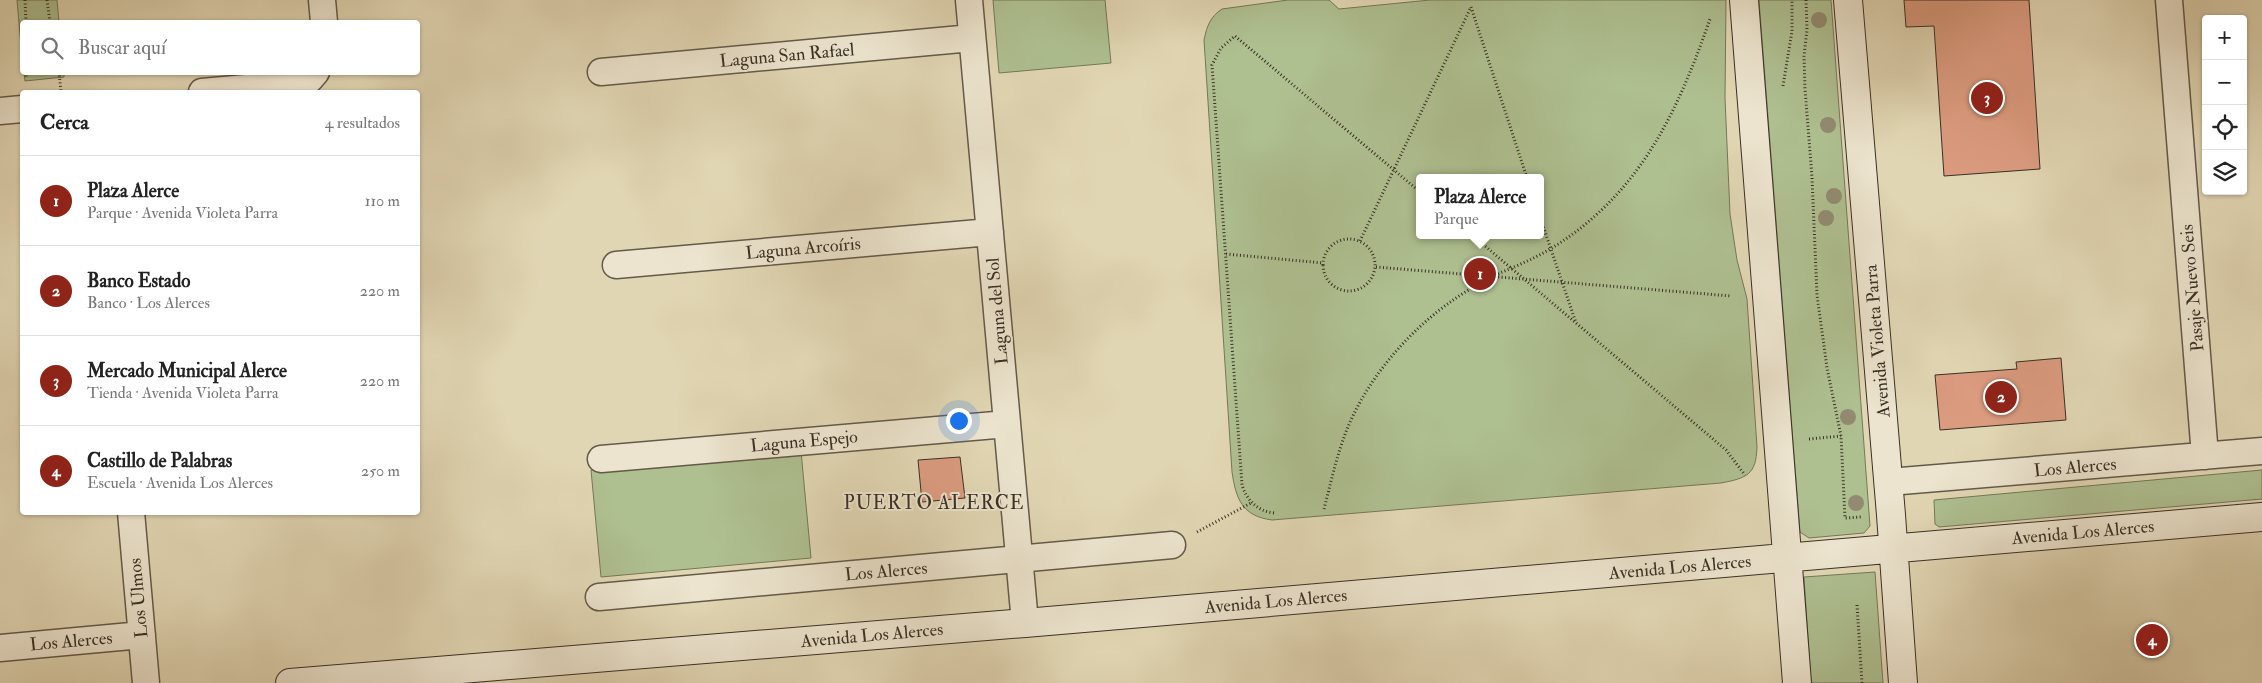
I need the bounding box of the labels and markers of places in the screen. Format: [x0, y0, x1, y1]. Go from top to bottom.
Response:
pin: 3 [1971, 79, 2003, 117]
pin: 1 [1464, 255, 1496, 293]
pin: 2 [1985, 378, 2017, 416]
pin: 4 [2136, 621, 2168, 659]

